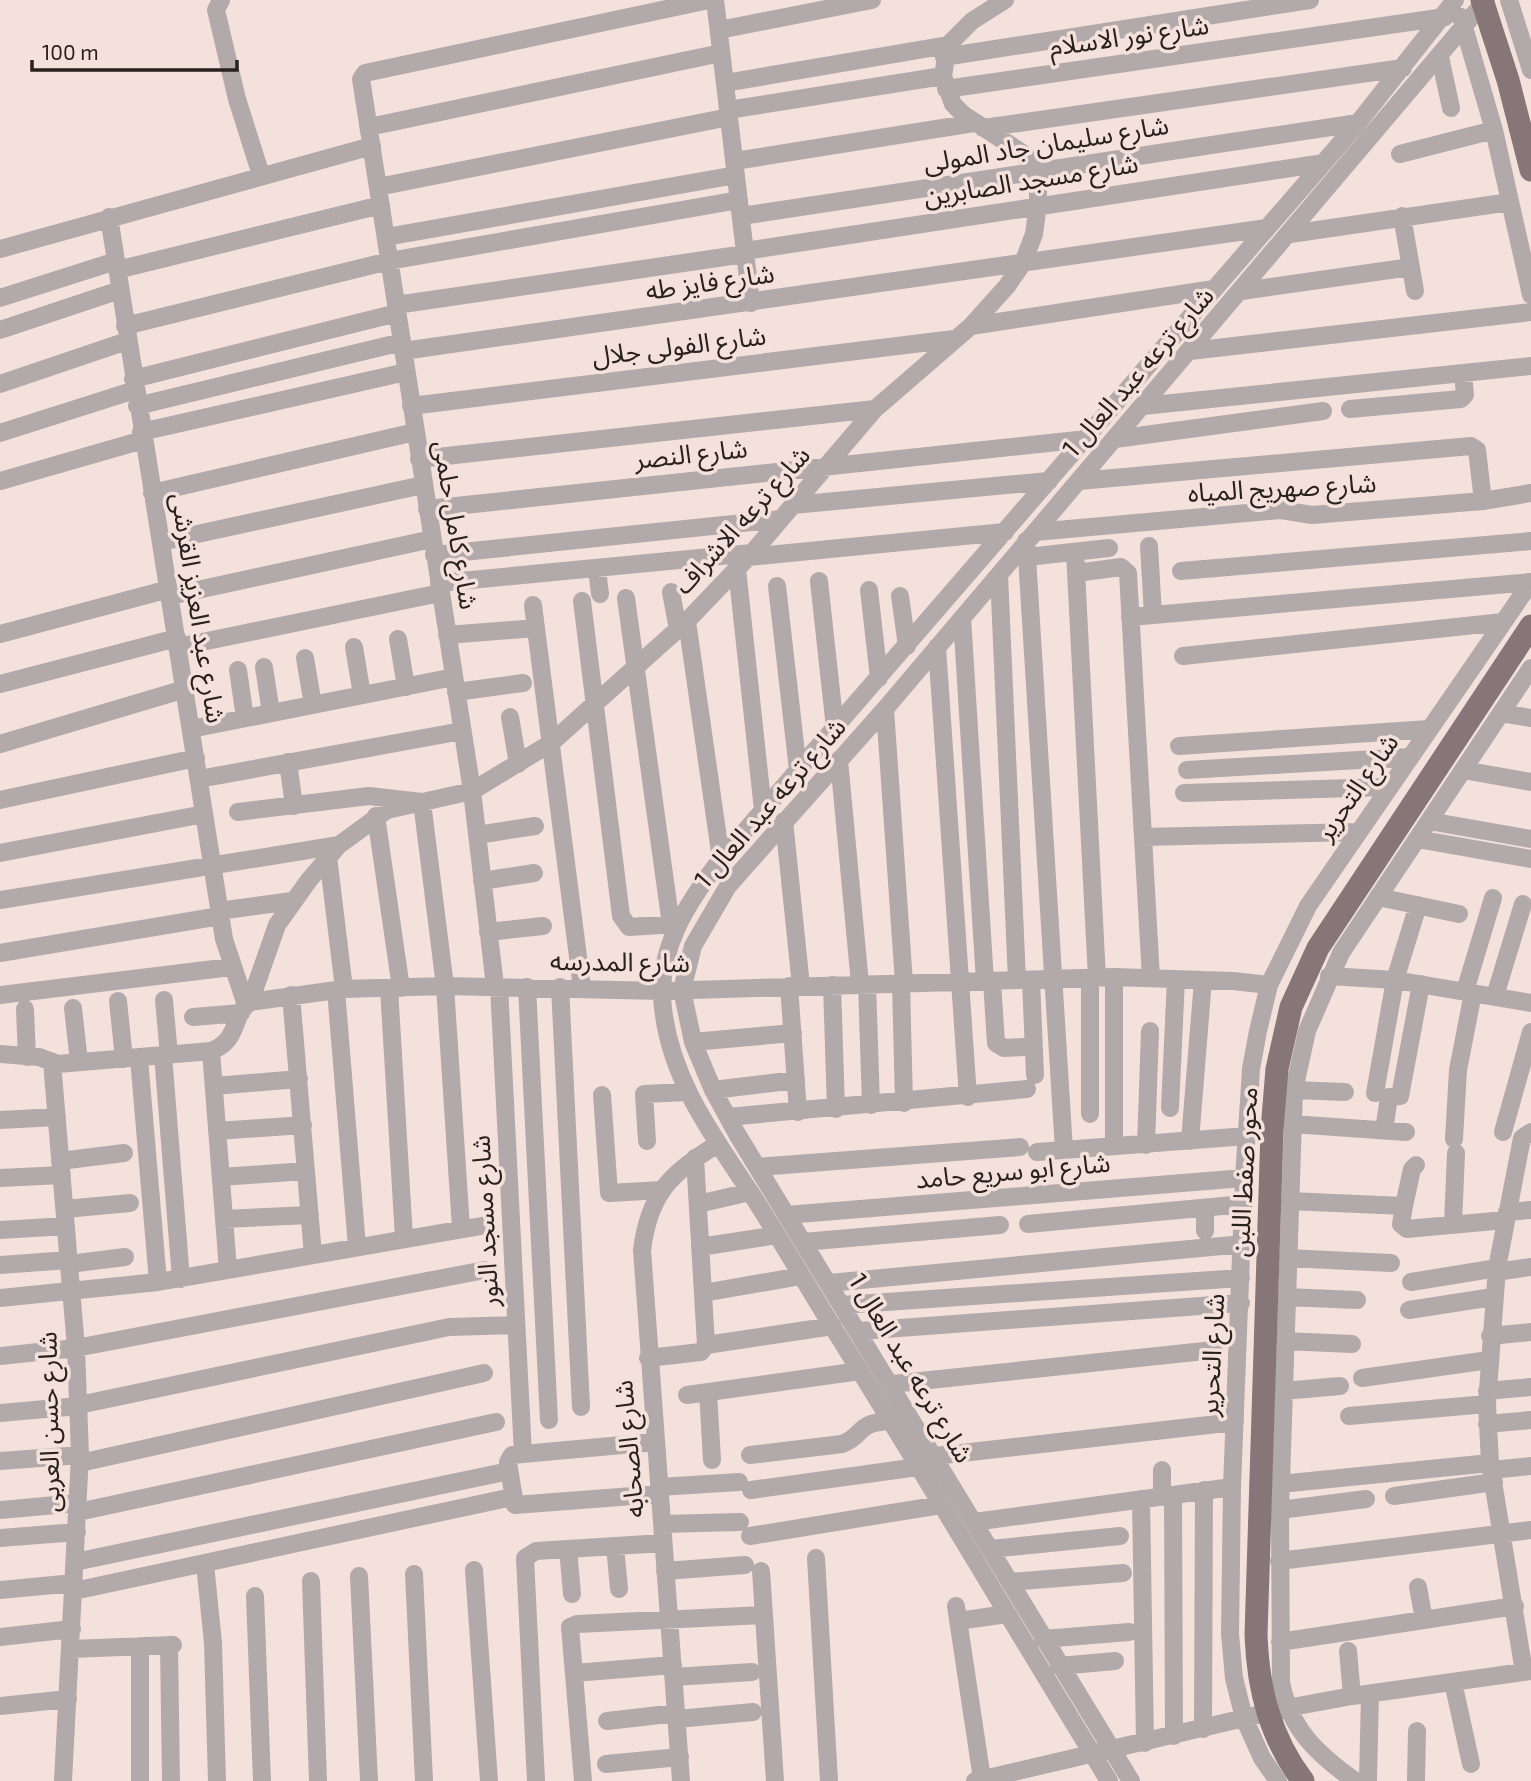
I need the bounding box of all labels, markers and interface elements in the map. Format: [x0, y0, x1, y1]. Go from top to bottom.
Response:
street label: شارع نور الاسلام [1047, 8, 1211, 67]
scale bar [32, 28, 236, 72]
text: 100 m [42, 39, 99, 64]
street label: شارع سليمان جاد المولى [921, 108, 1171, 182]
street label: شارع مسجد الصابرين [921, 146, 1141, 216]
street label: شارع فايز طه [643, 256, 777, 310]
street label: شارع ترعه عبد العال 1 [1055, 280, 1223, 466]
street label: شارع الفولى جلال [590, 318, 768, 376]
street label: شارع النصر [632, 431, 749, 479]
street label: شارع كامل حلمى [424, 438, 486, 612]
street label: شارع ترعه الاشراف [666, 439, 819, 603]
street label: شارع صهريج المياه [1187, 466, 1377, 513]
street label: شارع عبد العزيز القرشى [161, 490, 233, 726]
street label: شارع ترعه عبد العال 1 [687, 711, 855, 897]
street label: شارع التحرير [1307, 727, 1408, 849]
street label: شارع المدرسه [550, 944, 690, 982]
street label: محور صفط اللبن [1223, 1086, 1263, 1258]
street label: شارع مسجد النور [464, 1134, 509, 1309]
street label: شارع ابو سريع حامد [914, 1146, 1112, 1199]
street label: شارع ترعه عبد العال 1 [839, 1267, 981, 1470]
street label: شارع التحرير [1192, 1293, 1234, 1419]
street label: شارع حسن العربى [30, 1331, 70, 1513]
street label: شارع الصحابه [606, 1379, 654, 1519]

